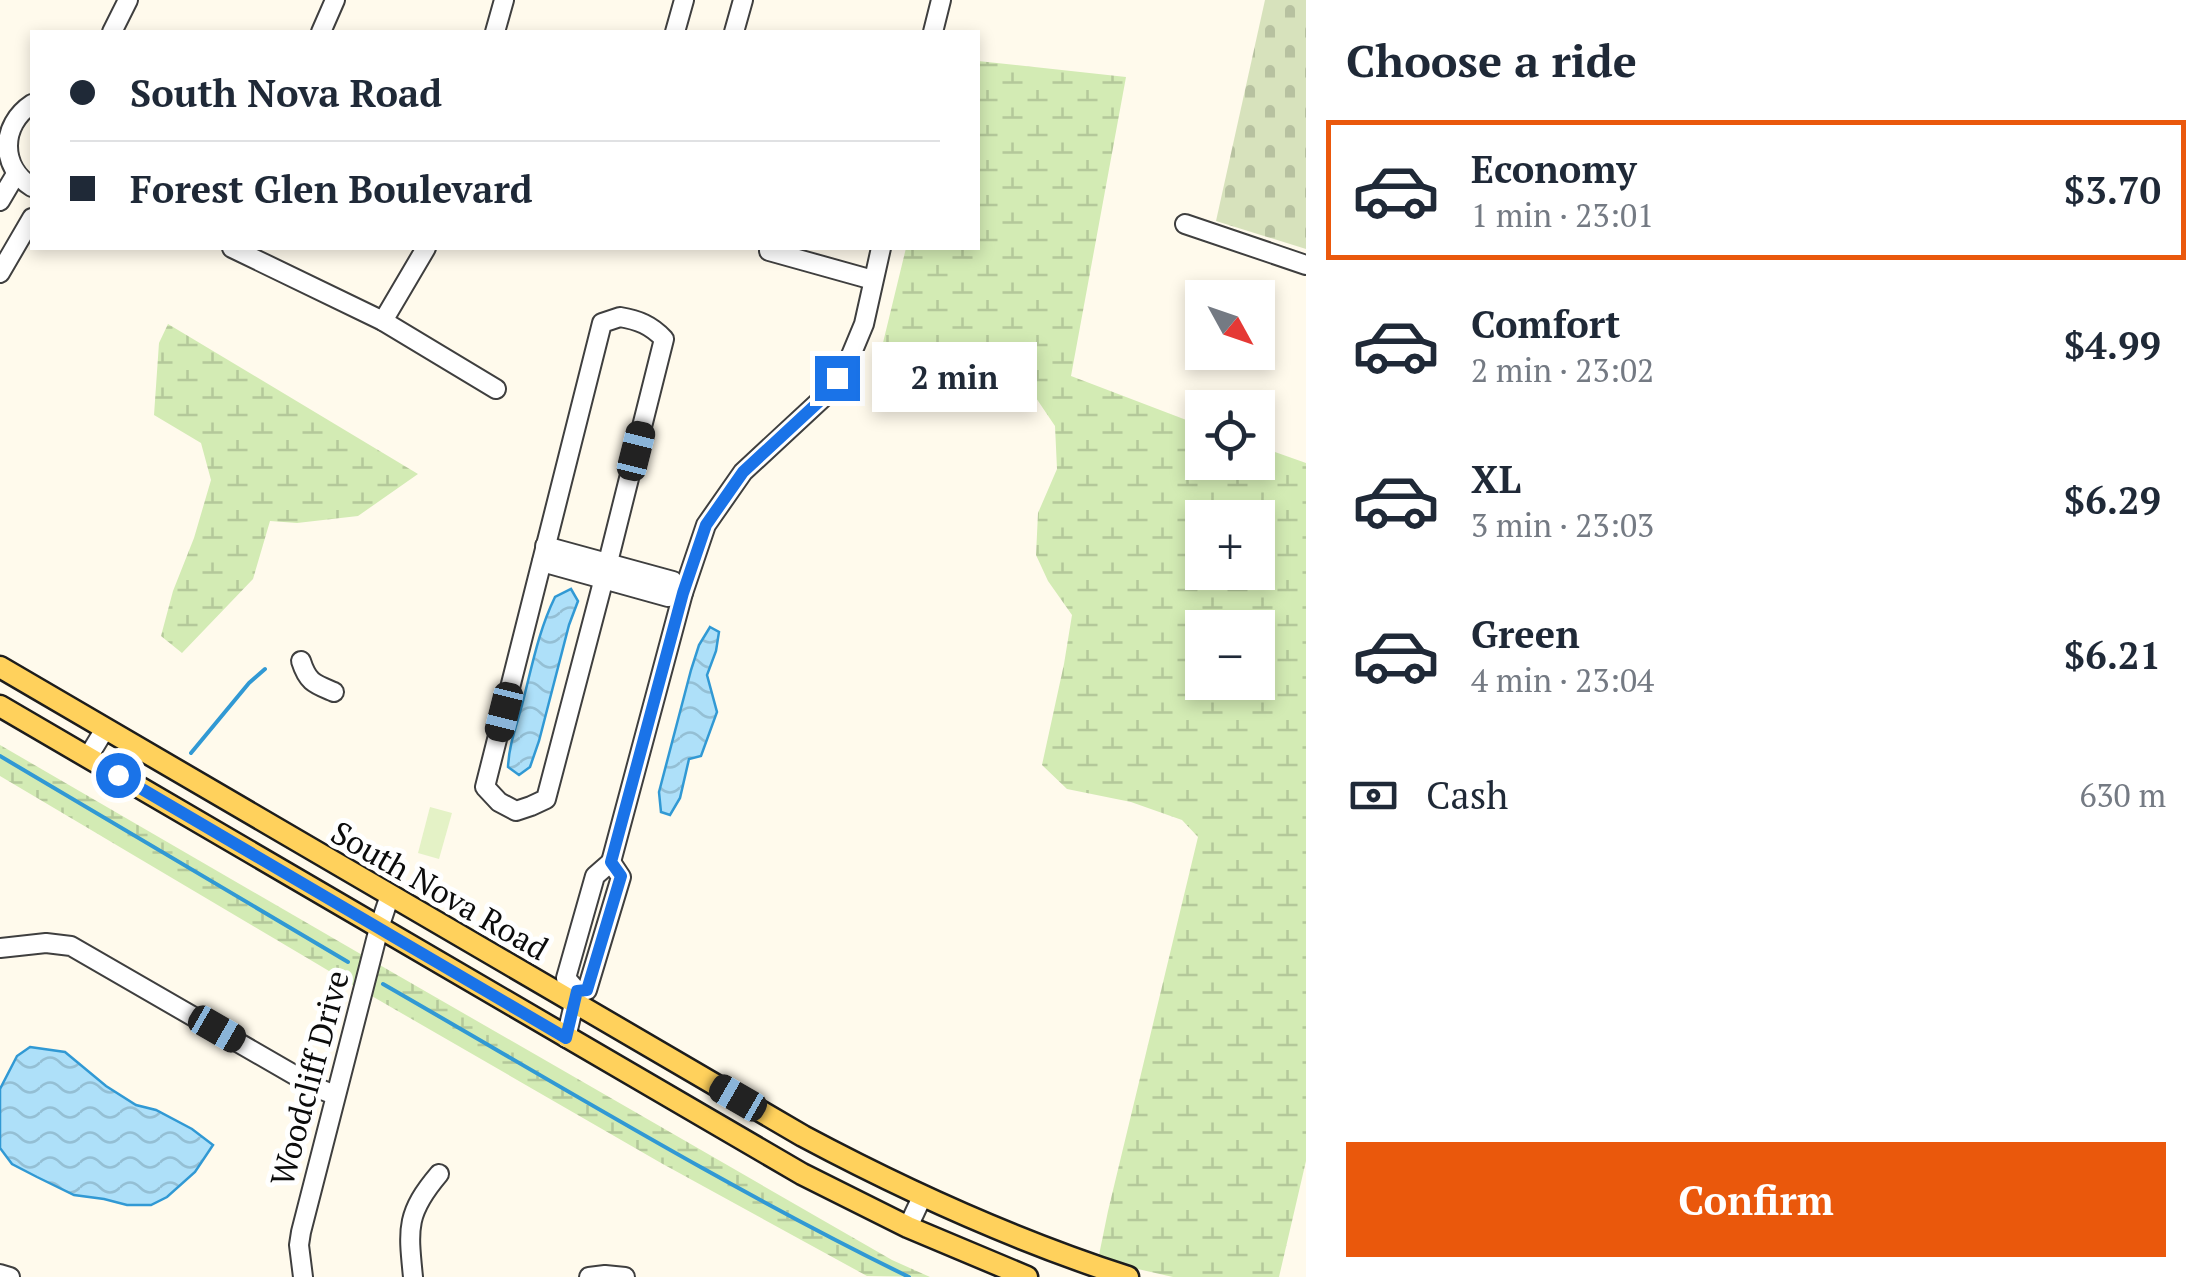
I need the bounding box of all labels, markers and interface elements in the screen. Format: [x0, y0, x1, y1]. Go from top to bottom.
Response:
text: Choose a ride [1346, 30, 1637, 90]
text: South Nova Road [130, 68, 442, 118]
text: Economy [1471, 144, 1637, 194]
icon: car [1351, 145, 1441, 235]
text: Forest Glen Boulevard [130, 164, 533, 214]
text: $3.70 [2064, 165, 2161, 215]
text: 1 min · 23:01 [1471, 194, 1654, 236]
north arrow [1185, 280, 1275, 370]
map controls [1185, 280, 1275, 700]
text: Comfort [1471, 299, 1620, 349]
icon: car [1351, 300, 1441, 390]
text: $4.99 [2064, 320, 2161, 370]
callout: 2 min [872, 343, 1037, 413]
text: 2 min · 23:02 [1471, 349, 1654, 391]
route end [815, 356, 860, 401]
text: 2 min [911, 356, 998, 398]
button: locate [1185, 390, 1275, 480]
car [614, 418, 658, 484]
text: XL [1471, 454, 1521, 504]
icon: car [1351, 455, 1441, 545]
text: $6.29 [2064, 475, 2161, 525]
button: + [1185, 500, 1275, 590]
text: 3 min · 23:03 [1471, 504, 1654, 546]
text: Green [1471, 609, 1580, 659]
button: − [1185, 610, 1275, 700]
icon: car [1351, 610, 1441, 700]
text: $6.21 [2064, 630, 2161, 680]
text: 4 min · 23:04 [1471, 659, 1654, 701]
car [482, 679, 526, 745]
route start [96, 753, 141, 798]
icon: cash [1346, 768, 1401, 823]
text: Cash [1426, 770, 1508, 820]
text: 630 m [2079, 774, 2166, 816]
street label: South Nova Road [324, 811, 556, 969]
street label: Woodcliff Drive [260, 966, 358, 1190]
car [184, 1001, 250, 1057]
car [705, 1070, 771, 1126]
button: Confirm [1346, 1142, 2166, 1257]

